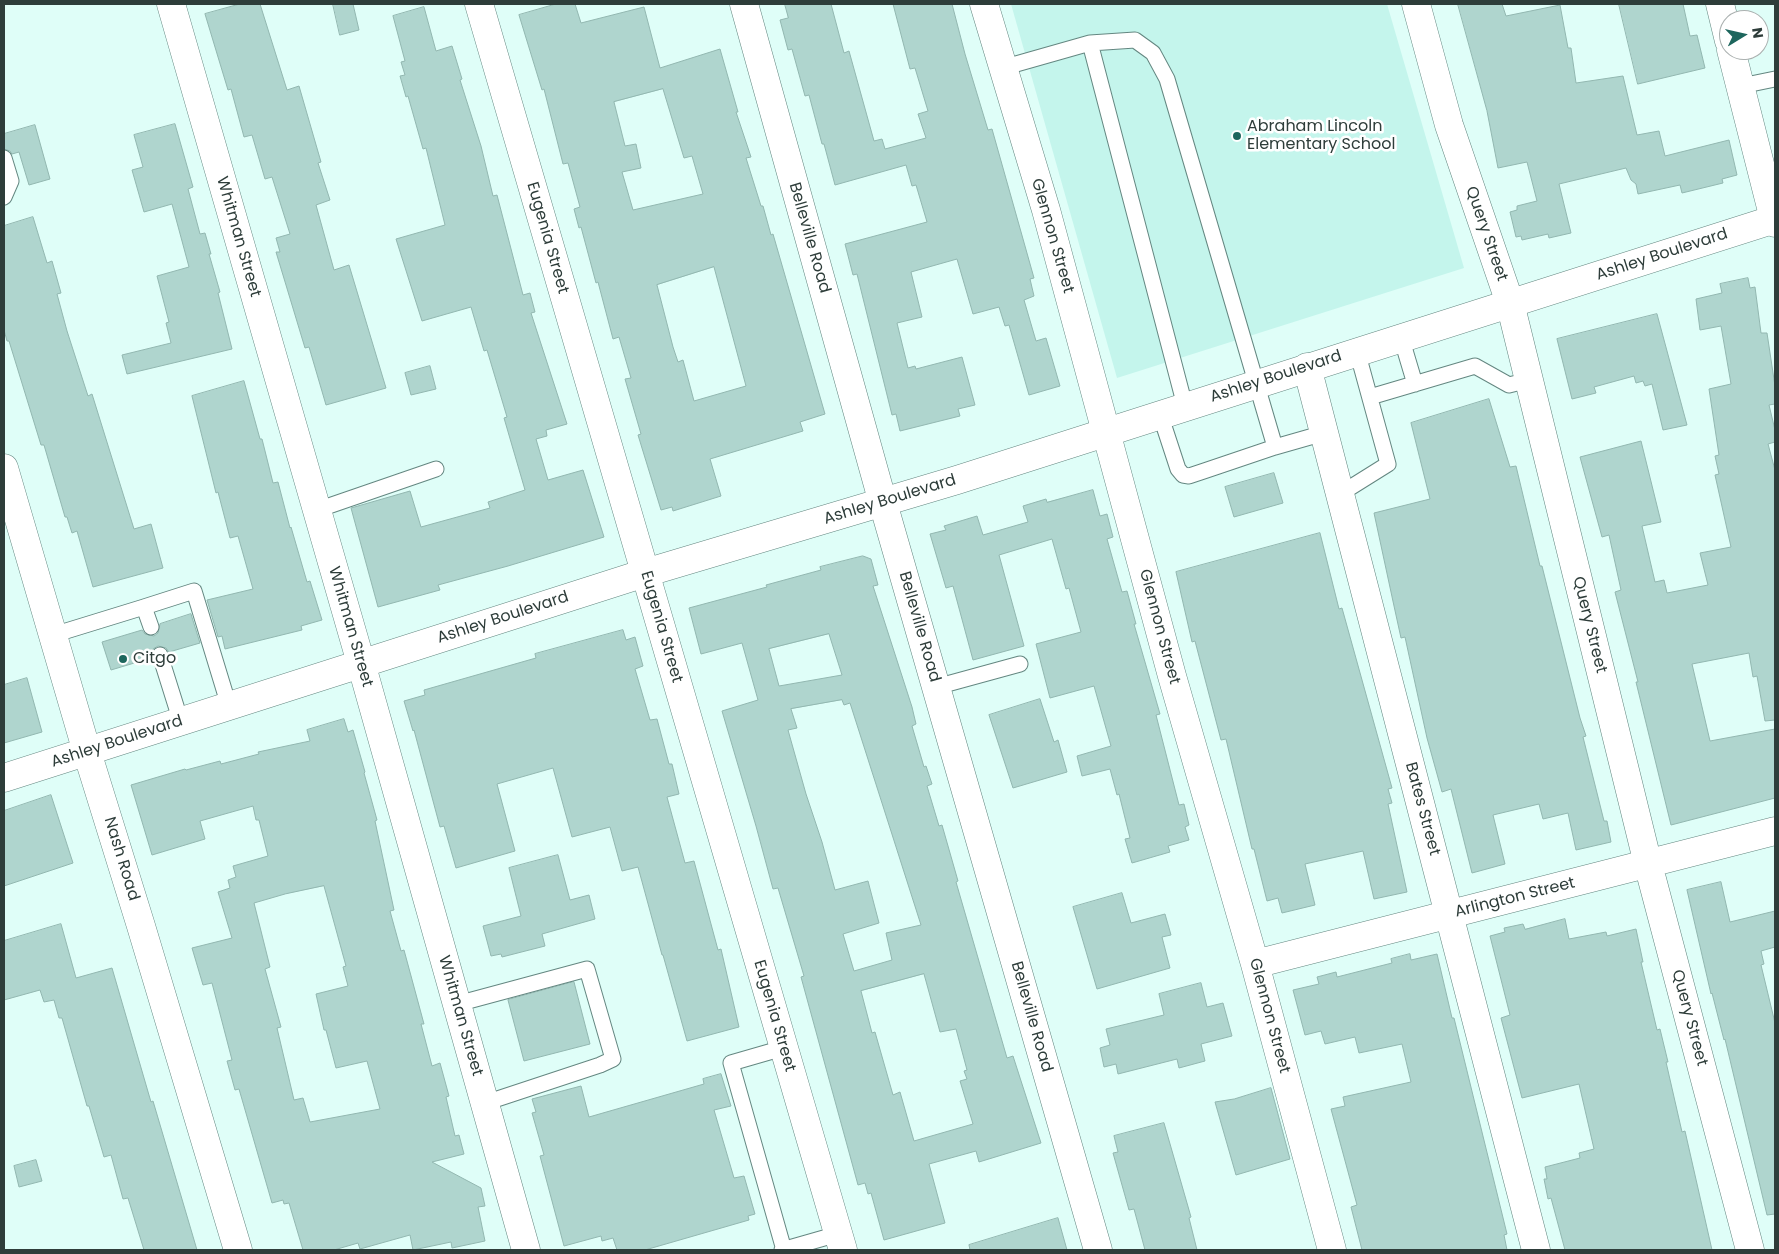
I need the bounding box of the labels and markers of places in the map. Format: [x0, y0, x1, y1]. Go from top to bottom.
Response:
place label: Abraham Lincoln Elementary School [1247, 117, 1395, 155]
marker: Abraham Lincoln Elementary School [1231, 130, 1243, 142]
place label: Citgo [133, 649, 176, 669]
marker: Citgo [117, 653, 129, 665]

